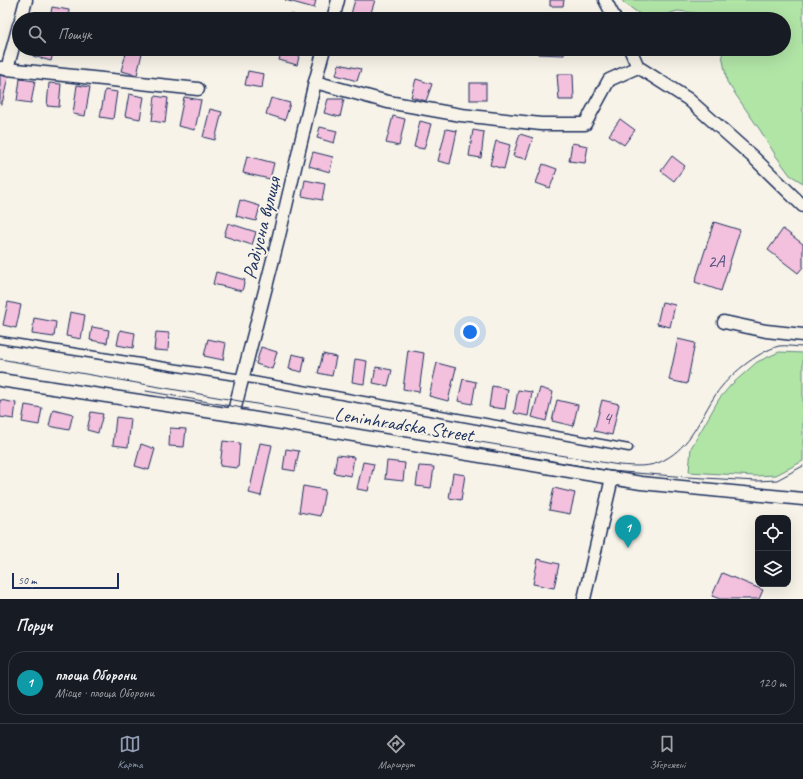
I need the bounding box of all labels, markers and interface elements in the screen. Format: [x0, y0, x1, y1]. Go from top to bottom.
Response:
search box [12, 12, 791, 56]
icon: search [26, 23, 48, 45]
text: Пошук [58, 25, 91, 44]
street label: Радіусна вулиця [237, 173, 287, 282]
house number: 2А [707, 250, 726, 272]
your location [460, 322, 480, 342]
street label: Leninhradska Street [333, 401, 477, 448]
house number: 4 [603, 407, 613, 429]
pin: 1 [615, 515, 641, 548]
map controls [755, 515, 791, 587]
button: locate [755, 515, 791, 551]
button: layers [755, 551, 791, 587]
scale bar [12, 571, 119, 590]
text: 50 m [18, 573, 37, 587]
text: Поруч [16, 615, 52, 636]
text: площа Оборони [55, 666, 136, 685]
text: 1 [27, 675, 33, 691]
text: 120 m [758, 675, 786, 691]
text: Місце · площа Оборони [55, 685, 154, 701]
tab: Карта [118, 733, 143, 771]
tab: Маршрут [378, 733, 414, 771]
tab: Збережені [650, 733, 685, 771]

